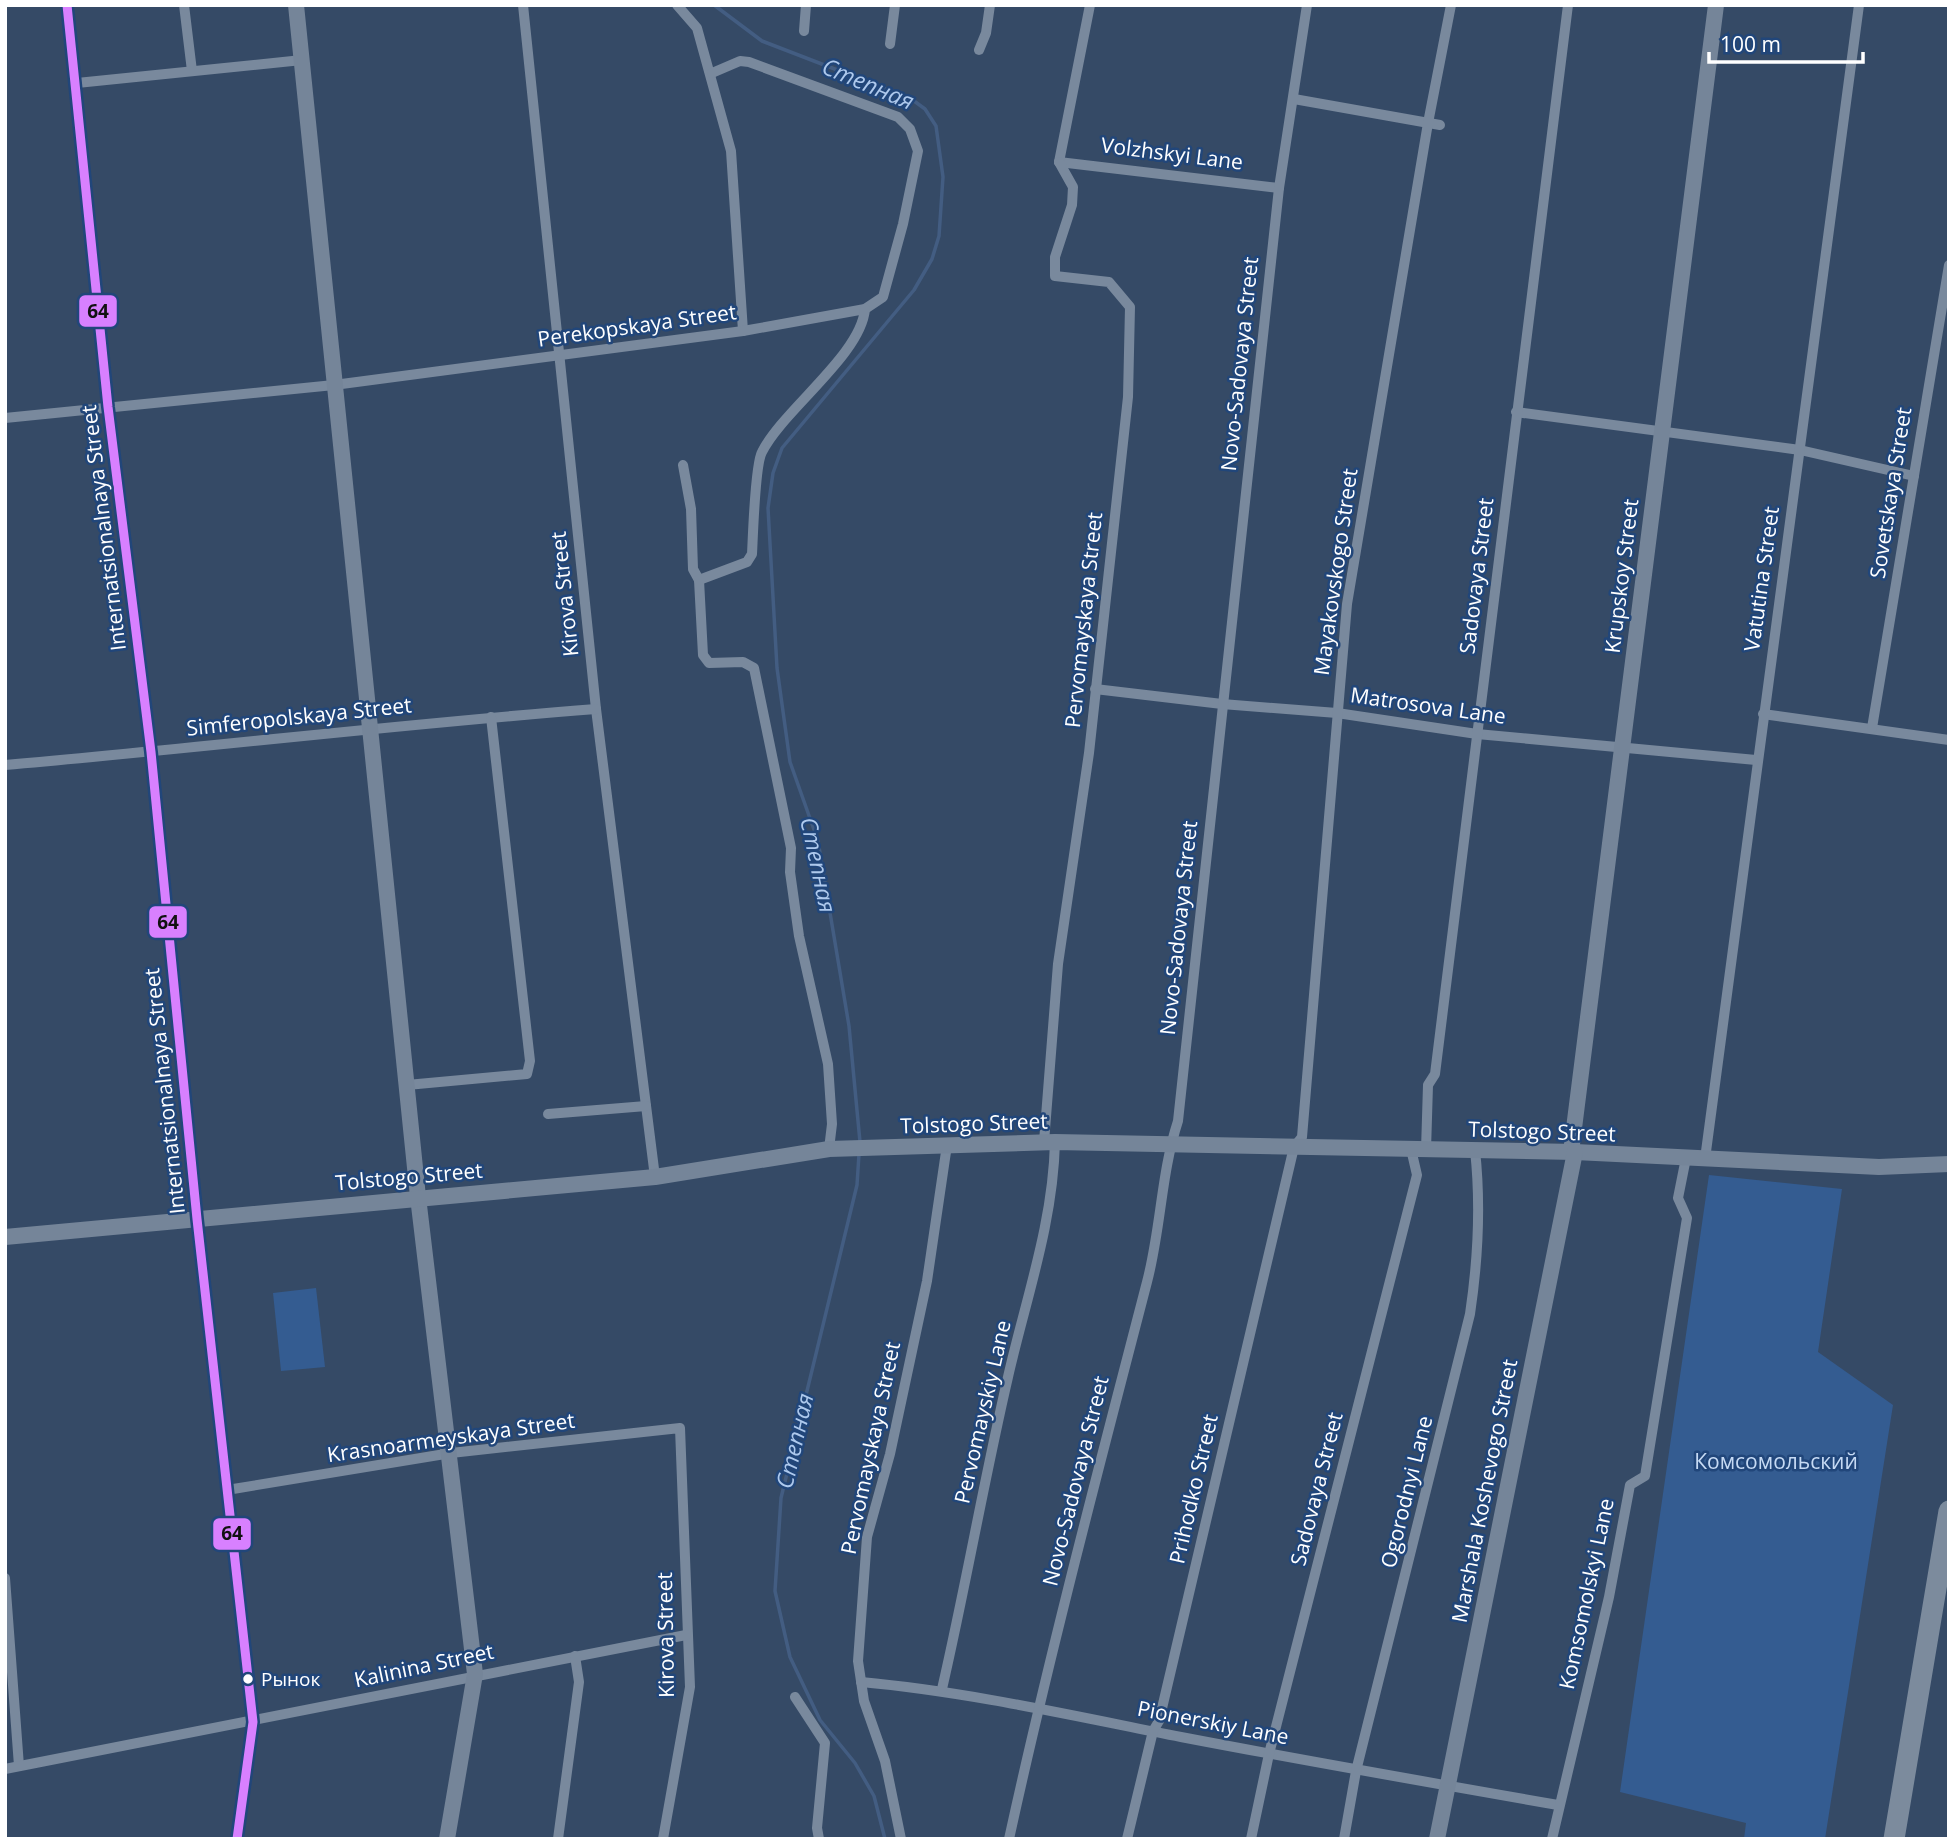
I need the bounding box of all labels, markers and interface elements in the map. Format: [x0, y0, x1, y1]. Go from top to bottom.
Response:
scale bar [1709, 21, 1863, 65]
text: 100 m [1720, 30, 1781, 58]
water label: Степная [817, 49, 919, 117]
street label: Volzhskyi Lane [1100, 130, 1245, 176]
street label: Novo-Sadovaya Street [1214, 255, 1264, 472]
line badge: 64 [78, 294, 118, 328]
street label: Perekopskaya Street [536, 297, 738, 353]
text: 64 [87, 298, 109, 324]
street label: Internatsionalnaya Street [74, 404, 132, 653]
street label: Sovetskaya Street [1863, 405, 1917, 580]
street label: Mayakovskogo Street [1307, 467, 1363, 677]
street label: Sadovaya Street [1453, 496, 1499, 656]
street label: Krupskoy Street [1598, 497, 1644, 655]
street label: Vatutina Street [1737, 505, 1785, 653]
street label: Pervomayskaya Street [1058, 511, 1108, 729]
street label: Kirova Street [544, 530, 584, 658]
street label: Matrosova Lane [1349, 680, 1508, 730]
street label: Simferopolskaya Street [185, 690, 413, 742]
water label: Степная [793, 814, 845, 916]
street label: Novo-Sadovaya Street [1153, 819, 1203, 1036]
line badge: 64 [148, 905, 188, 939]
text: 64 [157, 909, 179, 935]
street label: Internatsionalnaya Street [137, 967, 191, 1216]
street label: Tolstogo Street [900, 1106, 1048, 1140]
street label: Tolstogo Street [1468, 1114, 1616, 1148]
street label: Tolstogo Street [334, 1156, 484, 1196]
street label: Pervomayskiy Lane [947, 1317, 1017, 1506]
street label: Pervomayskaya Street [834, 1339, 906, 1557]
street label: Marshala Koshevogo Street [1445, 1357, 1523, 1625]
street label: Novo-Sadovaya Street [1035, 1373, 1115, 1589]
water label: Степная [768, 1390, 821, 1492]
street label: Krasnoarmeyskaya Street [325, 1406, 576, 1468]
street label: Sadovaya Street [1283, 1409, 1349, 1568]
street label: Prihodko Street [1162, 1411, 1224, 1566]
street label: Ogorodnyi Lane [1374, 1413, 1438, 1571]
park label: Комсомольский [1694, 1447, 1858, 1475]
street label: Komsomolskyi Lane [1552, 1496, 1620, 1692]
line badge: 64 [212, 1517, 252, 1551]
text: 64 [221, 1520, 243, 1546]
street label: Kirova Street [650, 1572, 680, 1698]
street label: Kalinina Street [351, 1637, 496, 1693]
place label: Рынок [261, 1666, 320, 1692]
marker: Рынок [241, 1672, 255, 1686]
street label: Pionerskiy Lane [1135, 1694, 1291, 1750]

